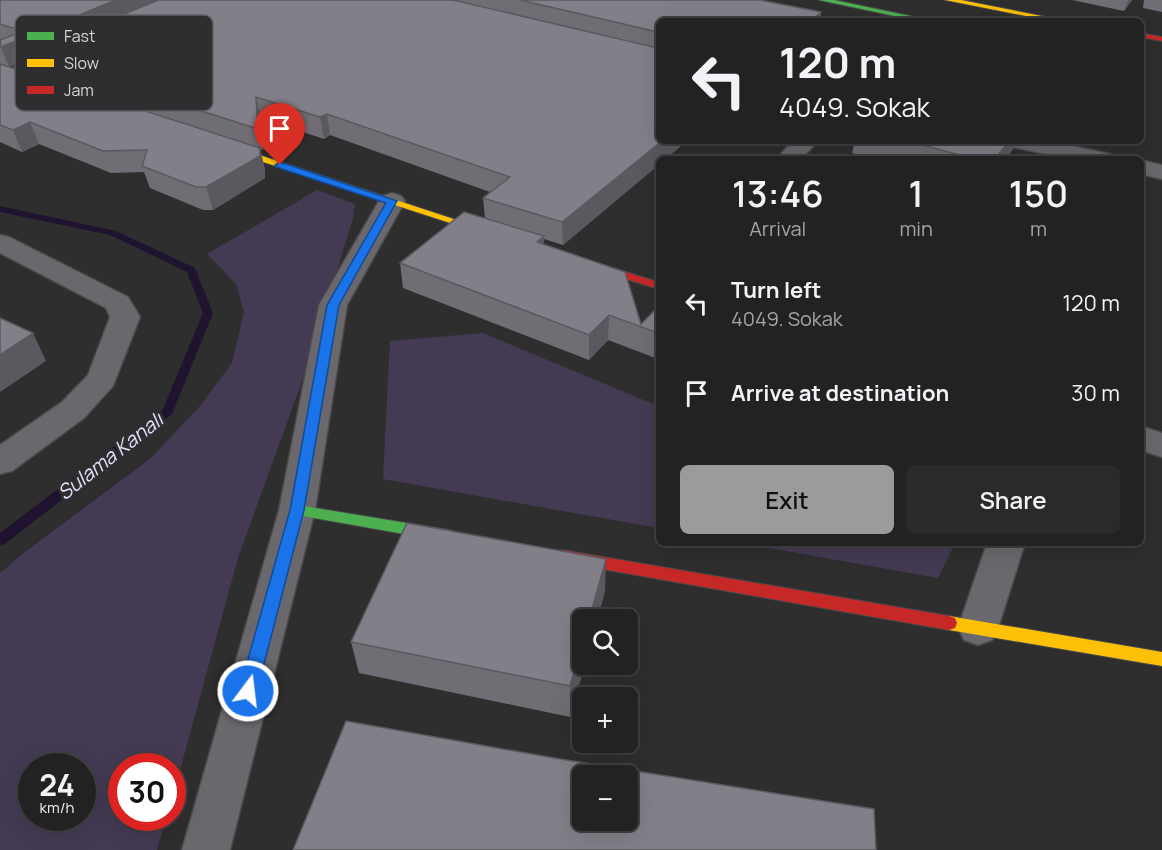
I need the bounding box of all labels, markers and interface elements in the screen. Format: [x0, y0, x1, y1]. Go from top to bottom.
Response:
legend [15, 15, 213, 111]
text: Fast [64, 25, 95, 47]
text: 120 m [779, 33, 896, 91]
icon: left [680, 42, 758, 120]
text: Slow [64, 52, 99, 74]
text: Jam [64, 79, 94, 101]
text: 4049. Sokak [779, 88, 930, 125]
pin [254, 103, 305, 165]
icon: arrive [263, 112, 296, 145]
text: 13:46 [732, 169, 824, 218]
text: 1 [909, 169, 924, 218]
text: 150 [1009, 169, 1068, 218]
text: Arrival [749, 215, 806, 242]
text: min [899, 215, 933, 242]
text: m [1030, 215, 1047, 242]
text: Turn left [731, 275, 821, 305]
icon: left [680, 287, 713, 320]
text: 120 m [1062, 288, 1120, 318]
text: 4049. Sokak [731, 305, 843, 332]
icon: arrive [680, 377, 713, 410]
text: Arrive at destination [731, 378, 949, 408]
text: 30 m [1071, 378, 1120, 408]
water label: Sulama Kanalı [52, 405, 170, 506]
button: Exit [680, 465, 894, 534]
button: Share [906, 465, 1120, 534]
map controls [572, 609, 638, 831]
button: search [572, 609, 638, 675]
position arrow [216, 659, 280, 723]
button: + [572, 687, 638, 753]
speed limit sign: 30 [108, 753, 186, 831]
text: 24 [39, 764, 75, 805]
button: − [572, 765, 638, 831]
text: km/h [40, 797, 74, 818]

